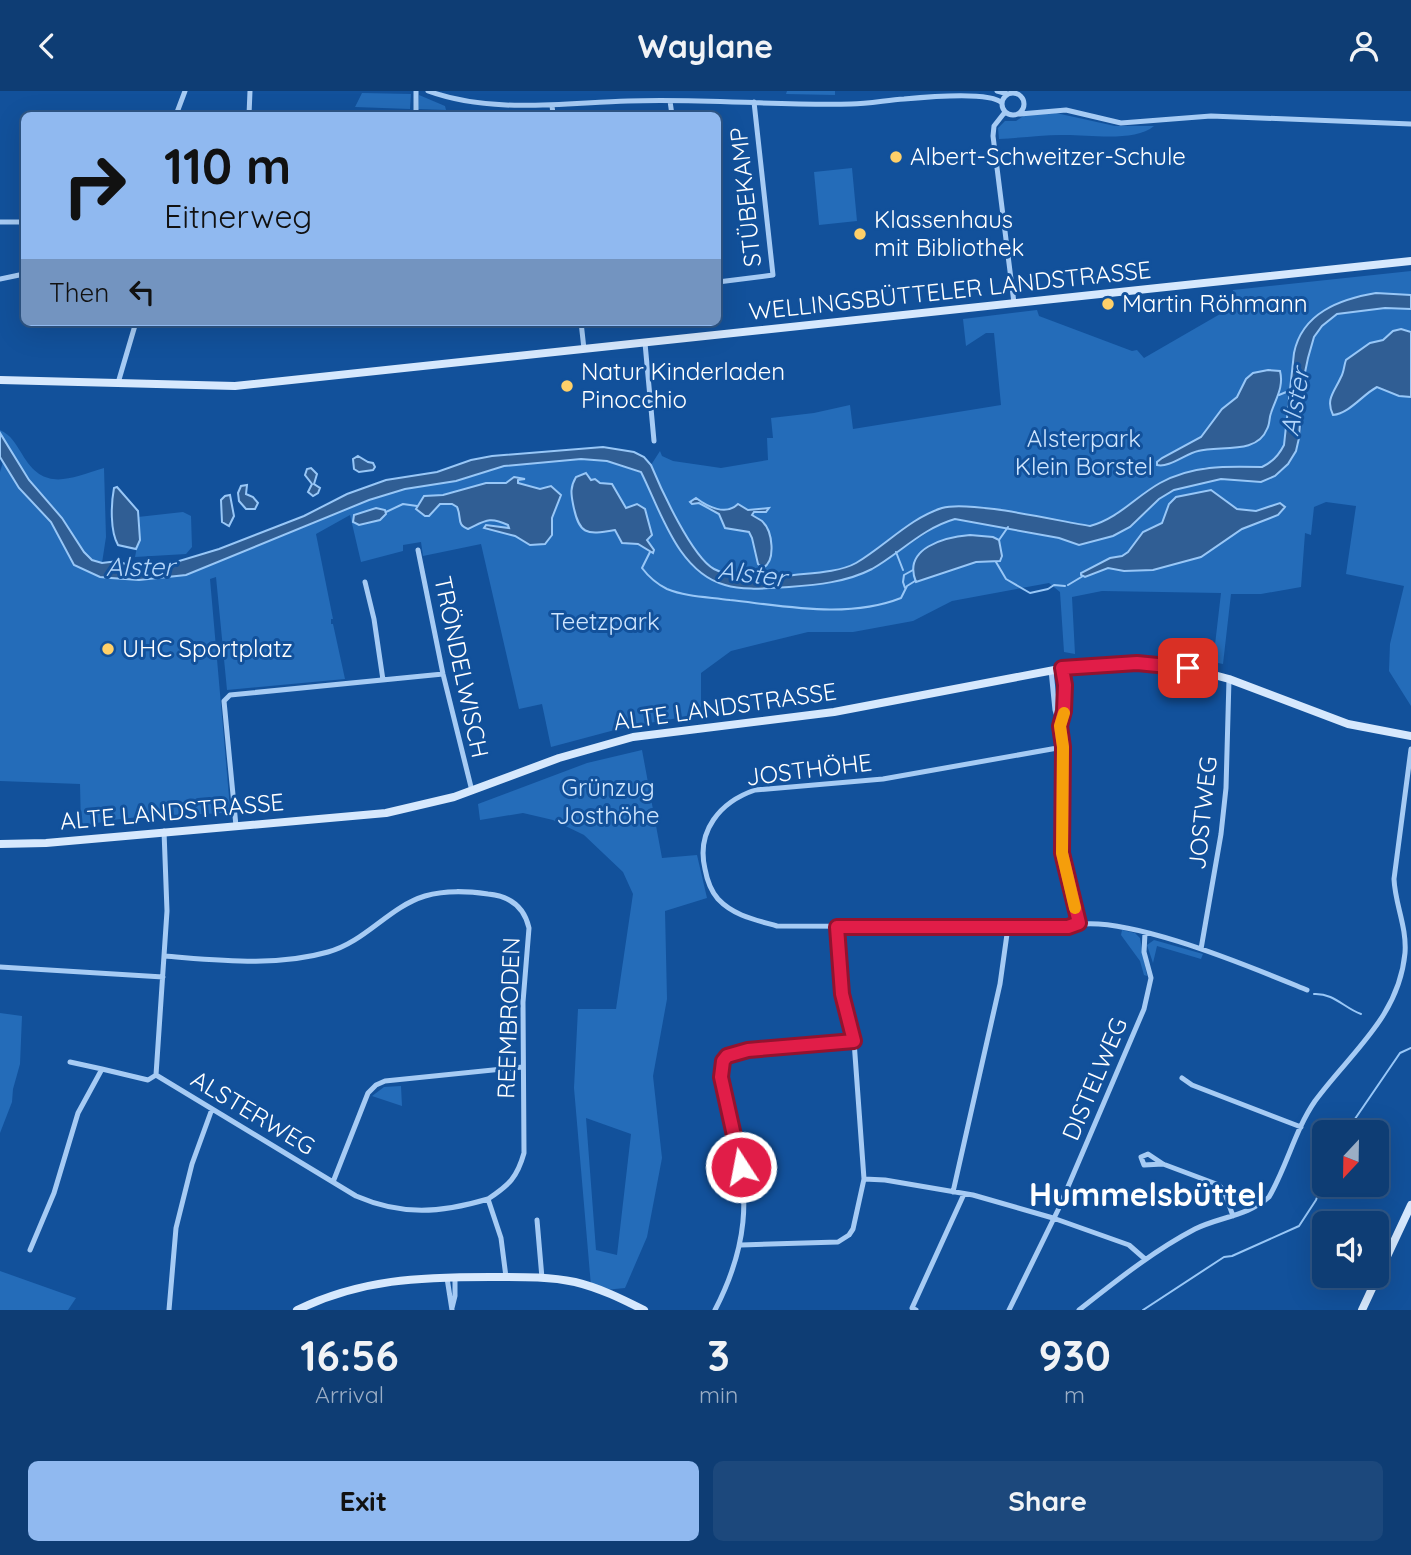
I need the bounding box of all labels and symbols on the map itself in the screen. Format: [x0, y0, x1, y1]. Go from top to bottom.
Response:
street label: STÜBEKAMP [723, 126, 767, 268]
place label: Albert-Schweitzer-Schule [910, 141, 1186, 171]
marker: Albert-Schweitzer-Schule [888, 149, 904, 165]
place label: Klassenhaus mit Bibliothek [874, 204, 1024, 262]
marker: Klassenhaus mit Bibliothek [852, 226, 868, 242]
street label: WELLINGSBÜTTELER LANDSTRASSE [747, 254, 1153, 326]
place label: Martin Röhmann [1122, 288, 1308, 318]
marker: Martin Röhmann [1100, 296, 1116, 312]
place label: Natur Kinderladen Pinocchio [581, 356, 785, 414]
water label: Alster [1272, 362, 1317, 438]
marker: Natur Kinderladen Pinocchio [559, 378, 575, 394]
park label: Alsterpark Klein Borstel [1015, 423, 1153, 481]
water label: Alster [106, 550, 177, 583]
water label: Alster [716, 553, 791, 594]
street label: TRÖNDELWISCH [428, 573, 496, 760]
park label: Teetzpark [550, 606, 660, 636]
place label: UHC Sportplatz [122, 633, 293, 663]
pin [1158, 638, 1218, 698]
marker: UHC Sportplatz [100, 641, 116, 657]
street label: ALTE LANDSTRASSE [611, 676, 838, 737]
street label: JOSTHÖHE [744, 746, 874, 792]
street label: JOSTWEG [1181, 755, 1223, 871]
park label: Grünzug Josthöhe [557, 772, 659, 830]
street label: ALTE LANDSTRASSE [59, 786, 285, 836]
street label: REEMBRODEN [490, 937, 526, 1099]
street label: DISTELWEG [1055, 1013, 1133, 1144]
street label: ALSTERWEG [186, 1063, 321, 1161]
north arrow [1312, 1120, 1390, 1197]
position arrow [704, 1130, 778, 1204]
district label: Hummelsbüttel [1029, 1174, 1265, 1214]

